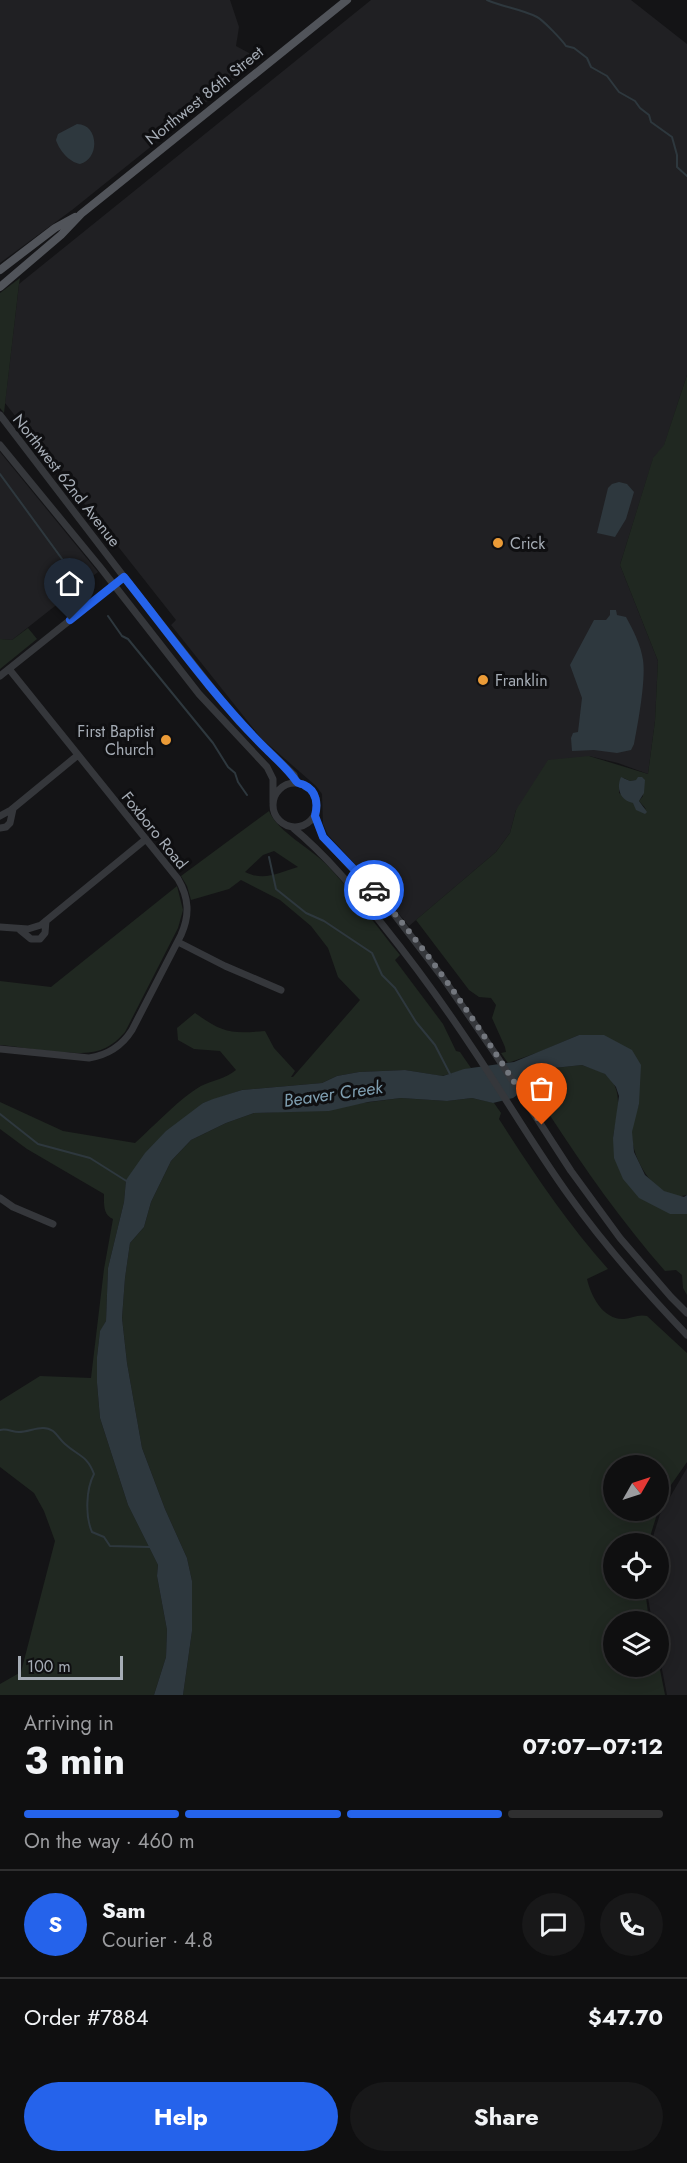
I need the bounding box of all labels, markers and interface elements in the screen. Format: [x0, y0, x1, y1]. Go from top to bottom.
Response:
street label: Northwest 86th Street [140, 40, 268, 150]
street label: Northwest 62nd Avenue [7, 409, 126, 552]
place label: Crick [510, 532, 546, 555]
marker: Crick [491, 536, 505, 550]
pin [44, 558, 95, 620]
icon: home [53, 567, 86, 600]
place label: Franklin [495, 669, 548, 692]
marker: Franklin [476, 673, 490, 687]
place label: First Baptist Church [77, 720, 154, 761]
marker: First Baptist Church [159, 733, 173, 747]
street label: Foxboro Road [116, 787, 193, 874]
courier [344, 860, 404, 920]
icon: car [358, 874, 391, 907]
pin [516, 1063, 567, 1125]
icon: bag [525, 1072, 558, 1105]
water label: Beaver Creek [282, 1074, 386, 1114]
north arrow [603, 1455, 669, 1521]
map controls [603, 1455, 669, 1677]
button: locate [603, 1533, 669, 1599]
button: layers [603, 1611, 669, 1677]
scale bar [18, 1653, 123, 1680]
text: 100 m [27, 1655, 71, 1678]
text: Arriving in [24, 1709, 114, 1738]
text: 07:07–07:12 [522, 1730, 663, 1762]
text: 3 min [24, 1732, 125, 1789]
text: On the way · 460 m [24, 1827, 195, 1856]
button: chat [522, 1893, 585, 1956]
button: phone [600, 1893, 663, 1956]
text: Sam [102, 1894, 146, 1926]
text: S [49, 1908, 62, 1940]
text: Courier · 4.8 [102, 1926, 213, 1955]
text: Order #7884 [24, 2001, 149, 2033]
text: $47.70 [588, 2001, 663, 2033]
button: Help [24, 2082, 338, 2151]
button: Share [350, 2082, 663, 2151]

